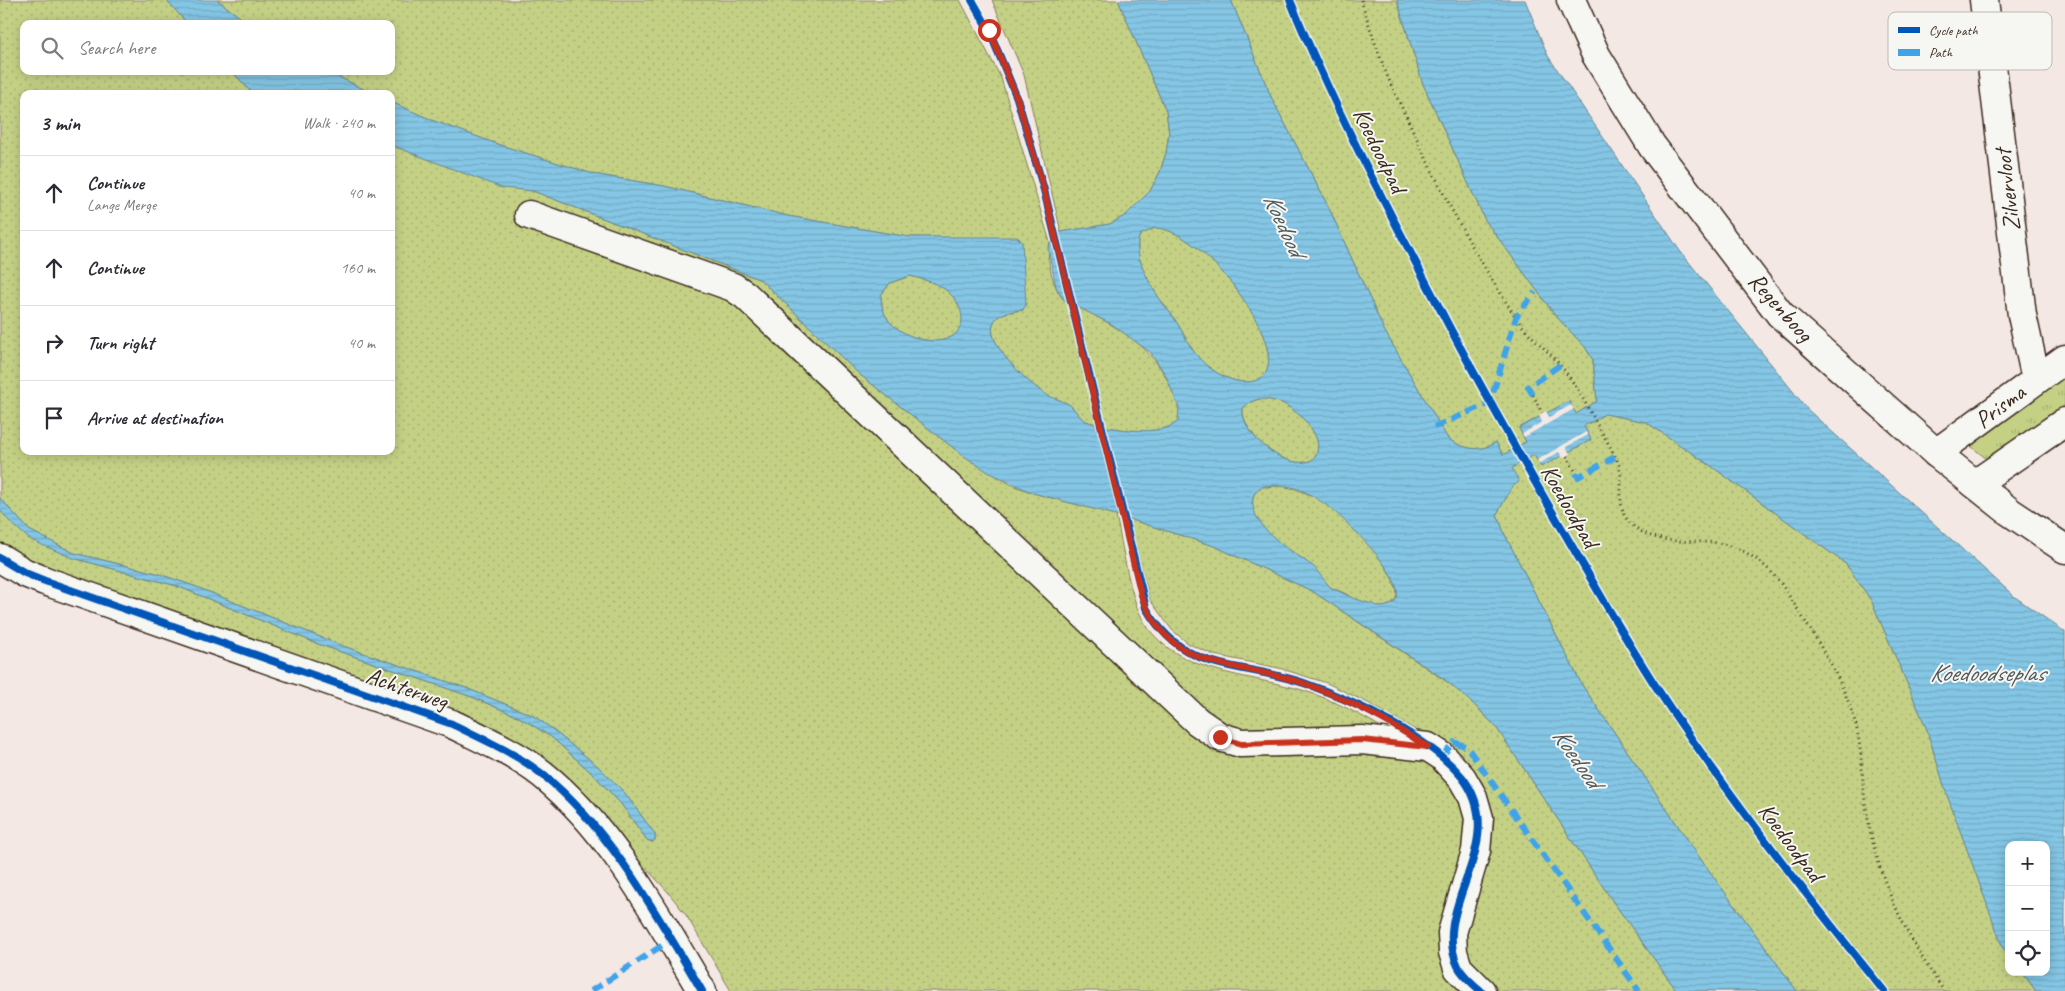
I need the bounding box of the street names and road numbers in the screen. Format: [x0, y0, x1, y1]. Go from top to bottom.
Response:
street label: Koedoodpad [1347, 103, 1415, 201]
street label: Zilvervloot [1987, 144, 2027, 233]
street label: Regenboog [1742, 266, 1821, 349]
street label: Prisma [1969, 376, 2032, 435]
street label: Koedoodpad [1534, 459, 1608, 556]
street label: Achterweg [362, 660, 453, 716]
street label: Koedoodpad [1752, 797, 1832, 890]

